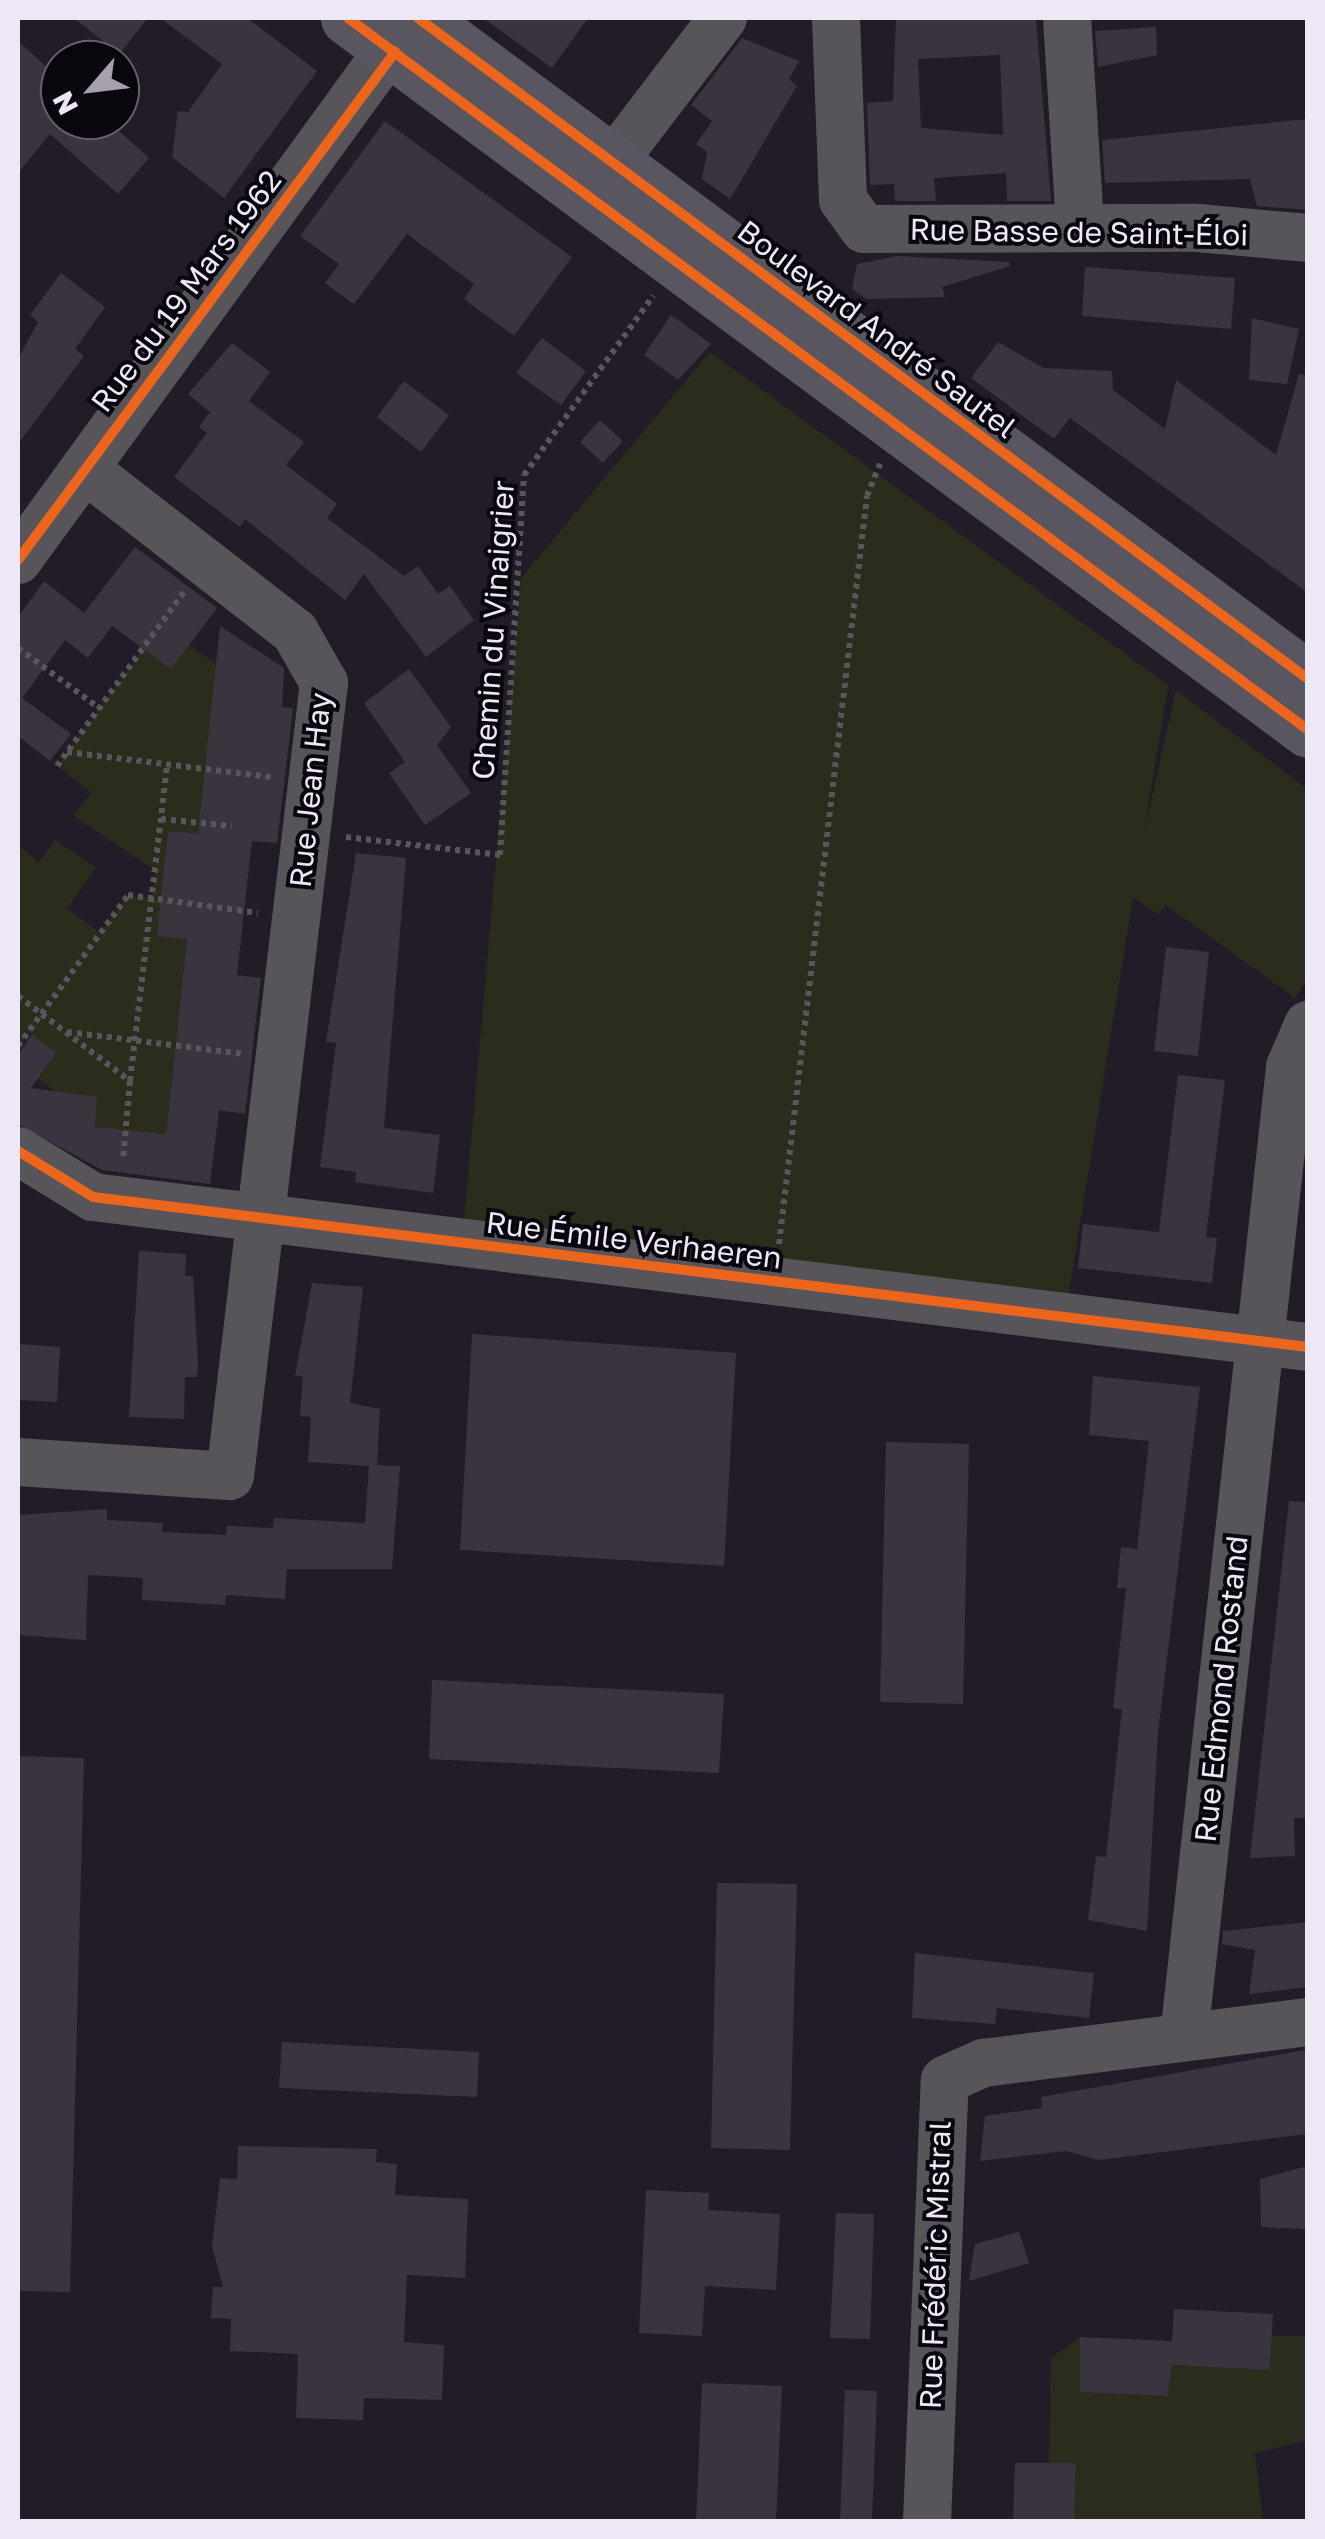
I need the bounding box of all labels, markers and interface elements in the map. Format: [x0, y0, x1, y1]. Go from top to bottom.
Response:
north arrow [40, 40, 140, 140]
text: N [45, 86, 84, 121]
street label: Rue du 19 Mars 1962 [83, 163, 289, 419]
street label: Rue Basse de Saint-Éloi [909, 211, 1249, 253]
street label: Boulevard André Sautel [731, 213, 1023, 445]
street label: Chemin du Vinaigrier [465, 479, 521, 781]
street label: Rue Jean Hay [282, 691, 338, 889]
street label: Rue Émile Verhaeren [484, 1204, 784, 1276]
street label: Rue Edmond Rostand [1187, 1534, 1255, 1844]
street label: Rue Frédéric Mistral [912, 2120, 958, 2410]

